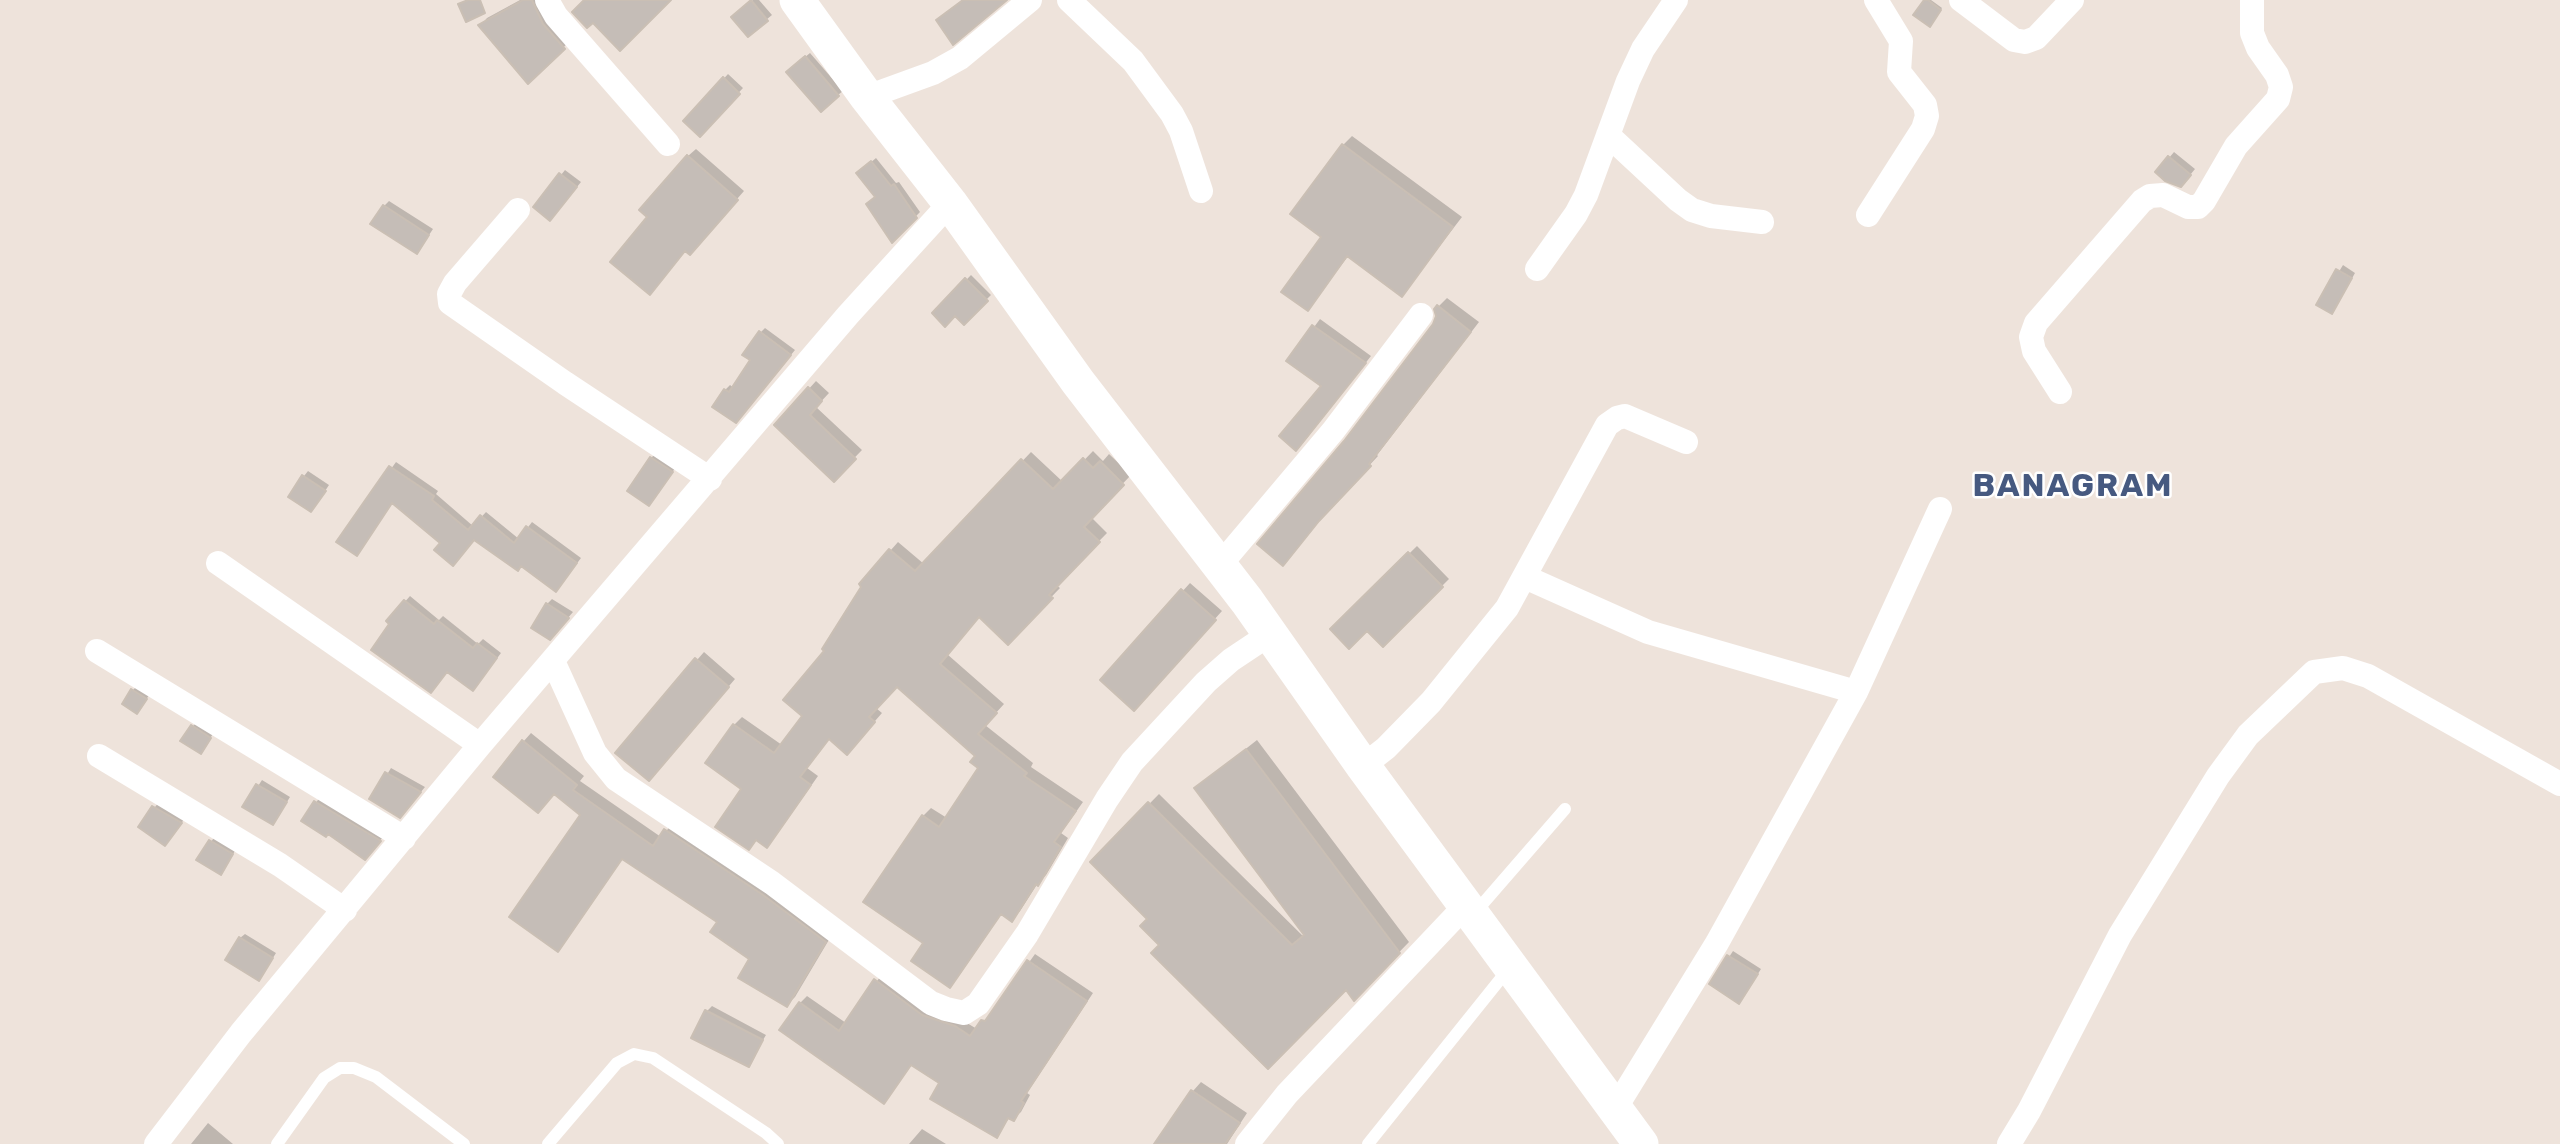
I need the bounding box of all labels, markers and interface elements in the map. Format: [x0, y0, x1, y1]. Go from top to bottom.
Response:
district label: BANAGRAM [1973, 468, 2173, 506]

